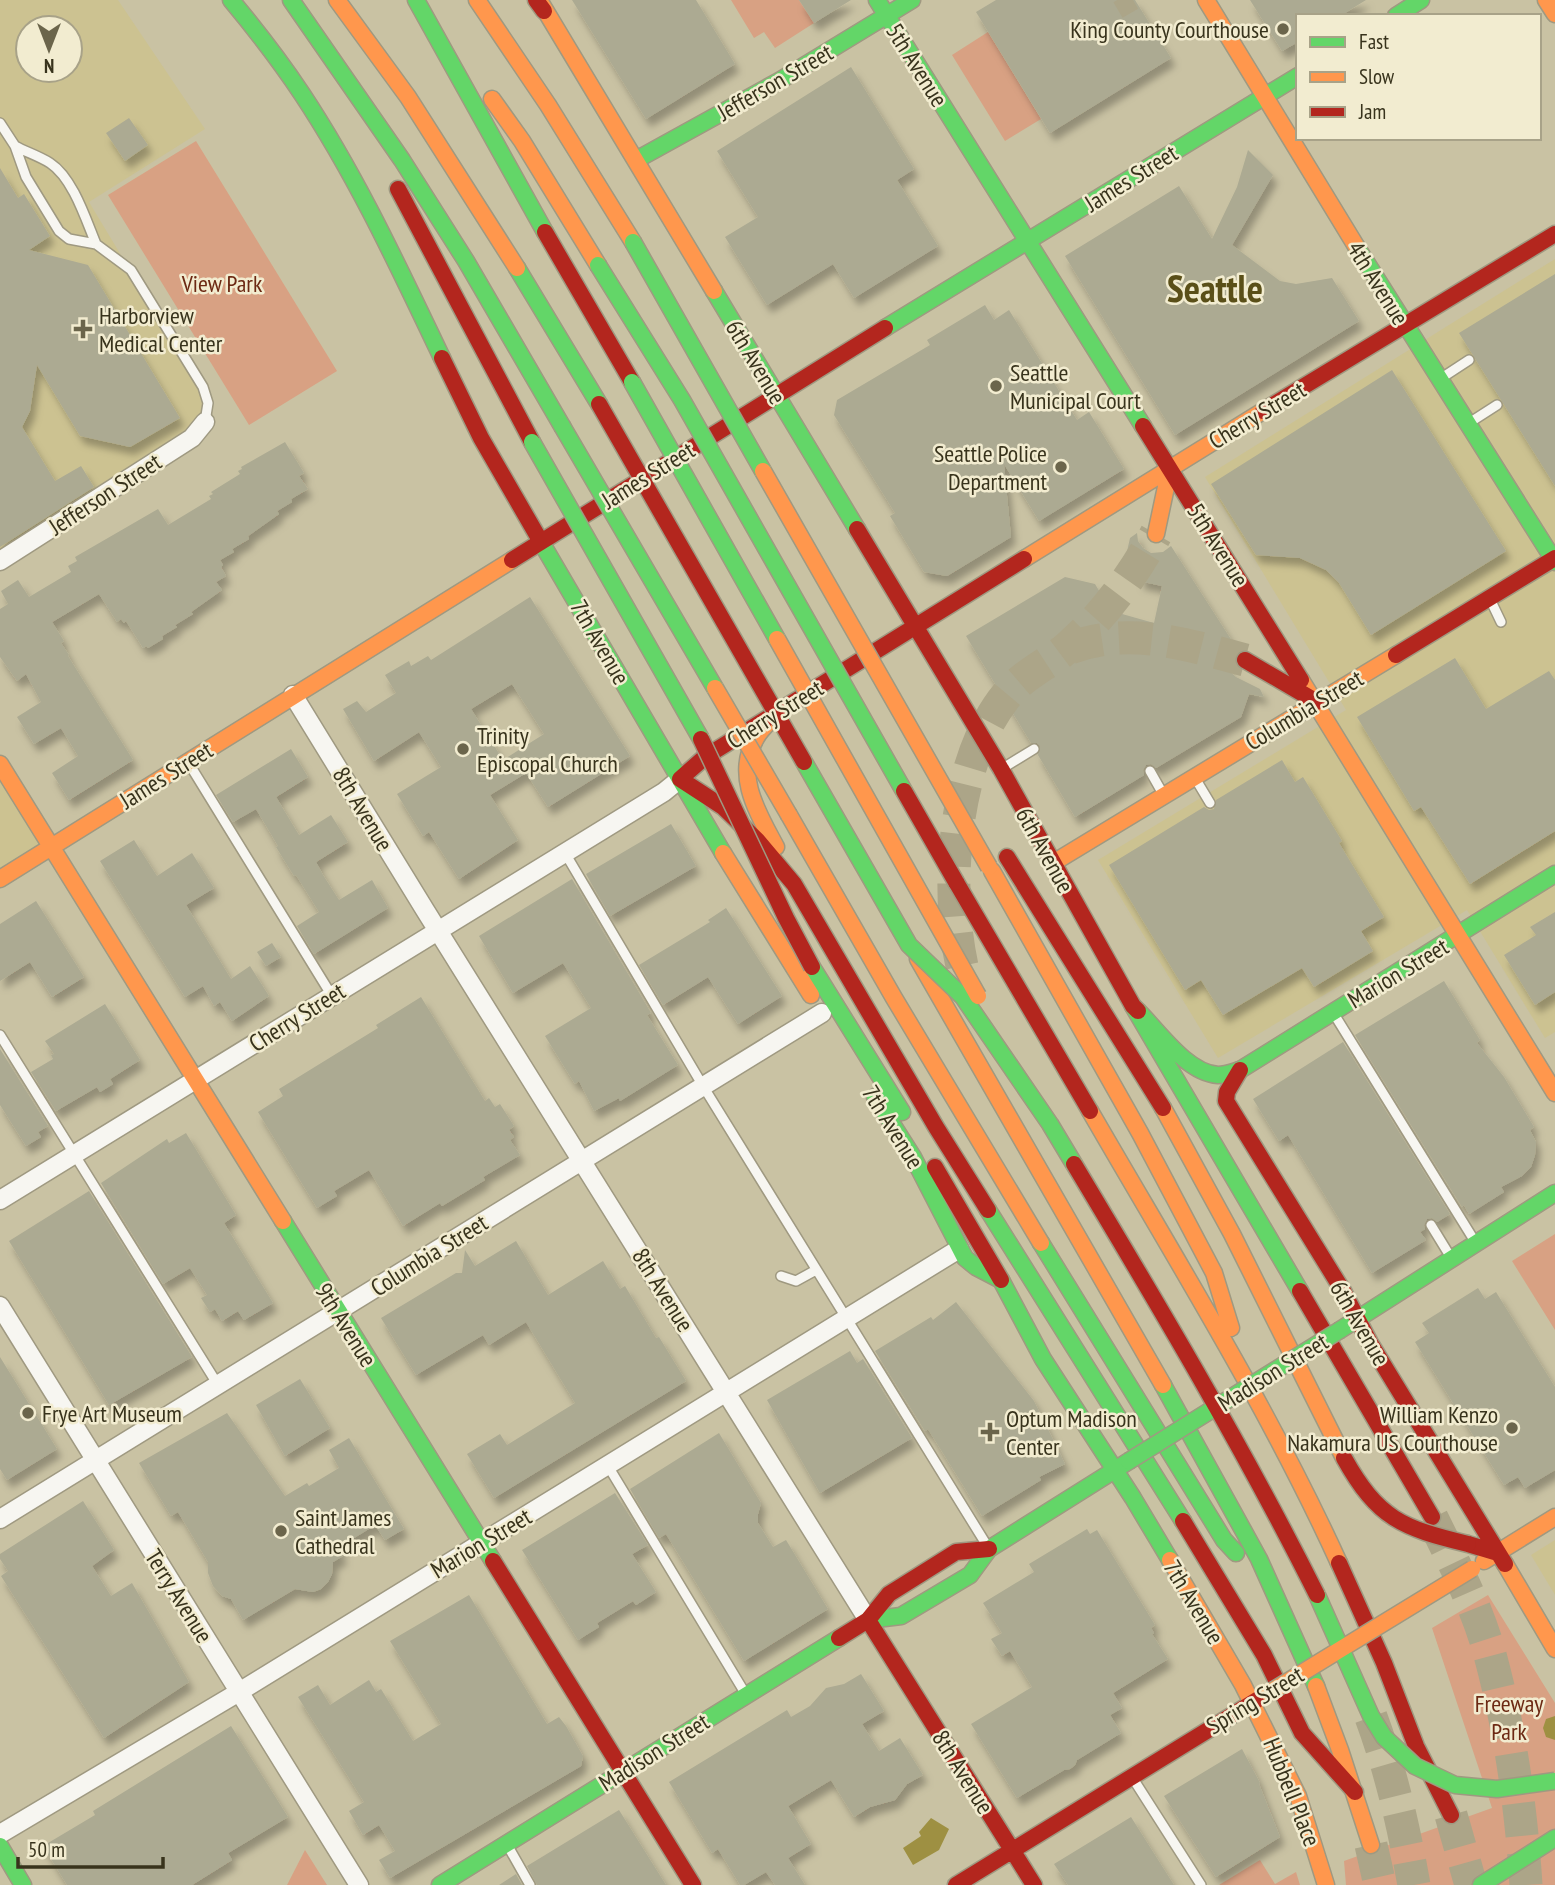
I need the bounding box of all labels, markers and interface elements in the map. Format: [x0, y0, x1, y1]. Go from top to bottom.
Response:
north arrow [14, 14, 84, 84]
place label: King County Courthouse [1070, 14, 1269, 45]
legend [1296, 14, 1541, 140]
street label: 5th Avenue [879, 17, 955, 113]
marker: King County Courthouse [1275, 21, 1291, 37]
text: Fast [1359, 28, 1389, 55]
street label: Jefferson Street [711, 36, 839, 128]
text: N [44, 54, 54, 78]
text: Slow [1359, 63, 1395, 90]
text: Jam [1358, 98, 1386, 125]
street label: James Street [1078, 137, 1184, 219]
street label: 4th Avenue [1340, 235, 1416, 331]
district label: Seattle [1167, 263, 1263, 312]
park label: View Park [181, 268, 263, 299]
place label: Harborview Medical Center [99, 300, 223, 359]
street label: 6th Avenue [719, 314, 793, 410]
marker: Harborview Medical Center [73, 319, 93, 339]
place label: Seattle Municipal Court [1010, 357, 1141, 416]
street label: Cherry Street [1203, 374, 1311, 456]
marker: Seattle Municipal Court [988, 378, 1004, 394]
street label: James Street [595, 434, 701, 516]
place label: Seattle Police Department [934, 438, 1047, 497]
street label: Jefferson Street [42, 446, 167, 542]
marker: Seattle Police Department [1053, 459, 1069, 475]
street label: 5th Avenue [1180, 497, 1256, 593]
street label: 7th Avenue [563, 594, 637, 690]
street label: Columbia Street [1239, 662, 1369, 757]
street label: Cherry Street [721, 672, 829, 756]
place label: Trinity Episcopal Church [477, 720, 618, 779]
street label: James Street [113, 734, 219, 816]
marker: Trinity Episcopal Church [455, 741, 471, 757]
street label: 8th Avenue [326, 761, 400, 857]
street label: 6th Avenue [1009, 802, 1081, 898]
street label: Marion Street [1342, 931, 1454, 1015]
street label: Cherry Street [243, 975, 351, 1059]
street label: 7th Avenue [855, 1079, 931, 1175]
street label: Columbia Street [365, 1207, 494, 1303]
street label: 8th Avenue [625, 1242, 701, 1338]
street label: 6th Avenue [1323, 1275, 1397, 1371]
street label: 9th Avenue [308, 1277, 384, 1373]
street label: Madison Street [1212, 1326, 1334, 1418]
place label: Frye Art Museum [42, 1398, 182, 1429]
place label: William Kenzo Nakamura US Courthouse [1287, 1399, 1498, 1458]
place label: Optum Madison Center [1006, 1403, 1137, 1462]
marker: Frye Art Museum [20, 1405, 36, 1421]
marker: William Kenzo Nakamura US Courthouse [1504, 1420, 1520, 1436]
marker: Optum Madison Center [980, 1422, 1000, 1442]
street label: Marion Street [425, 1501, 537, 1585]
place label: Saint James Cathedral [295, 1502, 391, 1561]
marker: Saint James Cathedral [273, 1523, 289, 1539]
street label: Terry Avenue [138, 1543, 220, 1649]
street label: 7th Avenue [1157, 1554, 1231, 1650]
street label: Spring Street [1201, 1659, 1310, 1741]
park label: Freeway Park [1475, 1688, 1543, 1747]
street label: Madison Street [593, 1706, 715, 1798]
street label: 8th Avenue [925, 1724, 1001, 1820]
street label: Hubbell Place [1256, 1733, 1328, 1851]
scale bar [18, 1826, 163, 1870]
text: 50 m [28, 1836, 65, 1863]

